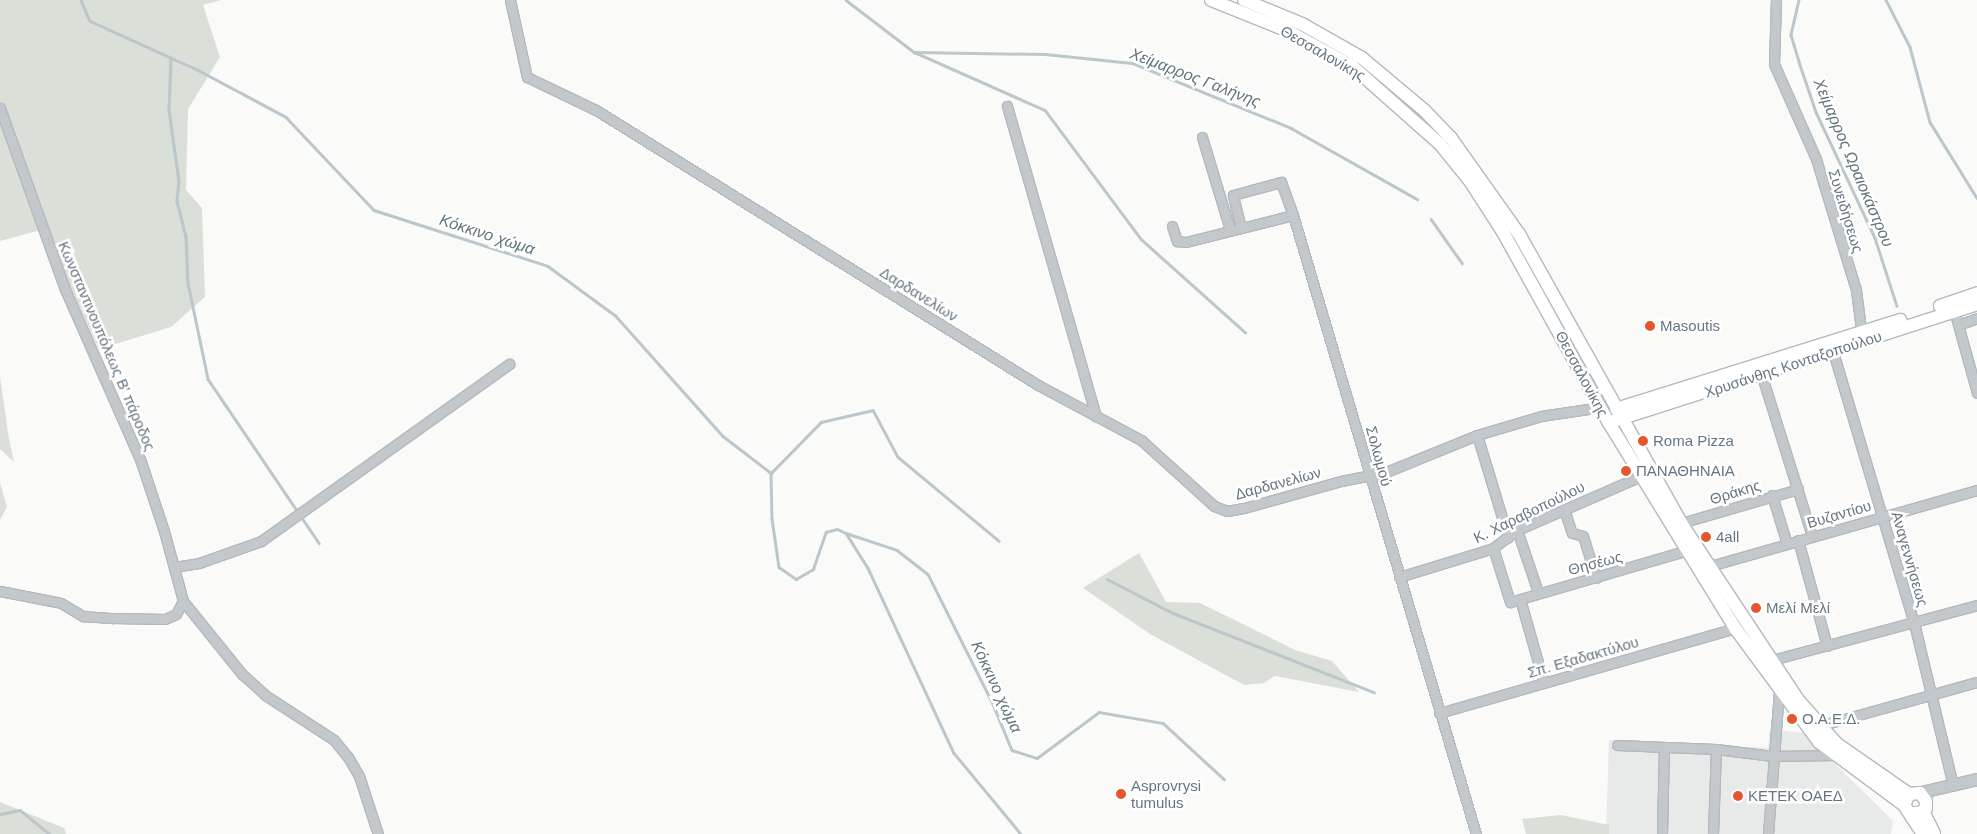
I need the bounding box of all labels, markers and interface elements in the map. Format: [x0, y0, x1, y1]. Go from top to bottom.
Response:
street label: Θεσσαλονίκης [1277, 21, 1369, 85]
water label: Χείμαρρος Γαλήνης [1127, 44, 1263, 112]
water label: Χείμαρρος Ωραιοκάστρου [1809, 76, 1897, 250]
street label: Συνειδήσεως [1825, 167, 1867, 255]
water label: Κόκκινο χώμα [437, 211, 537, 259]
street label: Κωνσταντινουπόλεως Β' πάροδος [55, 239, 159, 453]
street label: Δαρδανελίων [877, 263, 961, 325]
place label: Masoutis [1660, 317, 1720, 335]
marker: Masoutis [1644, 320, 1656, 332]
street label: Χρυσάνθης Κονταξοπούλου [1702, 327, 1884, 401]
street label: Θεσσαλονίκης [1552, 328, 1612, 420]
street label: Σολωμού [1362, 424, 1396, 488]
place label: Roma Pizza [1653, 432, 1734, 450]
marker: Roma Pizza [1637, 435, 1649, 447]
place label: ΠΑΝΑΘΗΝΑΙΑ [1636, 462, 1735, 480]
street label: Δαρδανελίων [1233, 463, 1323, 503]
marker: ΠΑΝΑΘΗΝΑΙΑ [1620, 465, 1632, 477]
street label: Θράκης [1708, 476, 1762, 508]
street label: Κ. Χαραβοπούλου [1470, 477, 1588, 547]
street label: Βυζαντίου [1805, 496, 1873, 532]
street label: Αναγεννήσεως [1888, 509, 1932, 609]
place label: 4all [1716, 528, 1739, 546]
marker: 4all [1700, 531, 1712, 543]
street label: Θησέως [1566, 547, 1624, 579]
place label: Μελί Μελί [1766, 599, 1830, 617]
marker: Μελί Μελί [1750, 602, 1762, 614]
street label: Σπ. Εξαδακτύλου [1525, 633, 1641, 681]
water label: Κόκκινο χώμα [966, 638, 1026, 736]
place label: Ο.Α.Ε.Δ. [1802, 710, 1860, 728]
marker: Ο.Α.Ε.Δ. [1786, 713, 1798, 725]
place label: Asprovrysi tumulus [1131, 776, 1201, 811]
place label: ΚΕΤΕΚ ΟΑΕΔ [1748, 787, 1843, 805]
marker: Asprovrysi tumulus [1115, 788, 1127, 800]
marker: ΚΕΤΕΚ ΟΑΕΔ [1732, 790, 1744, 802]

